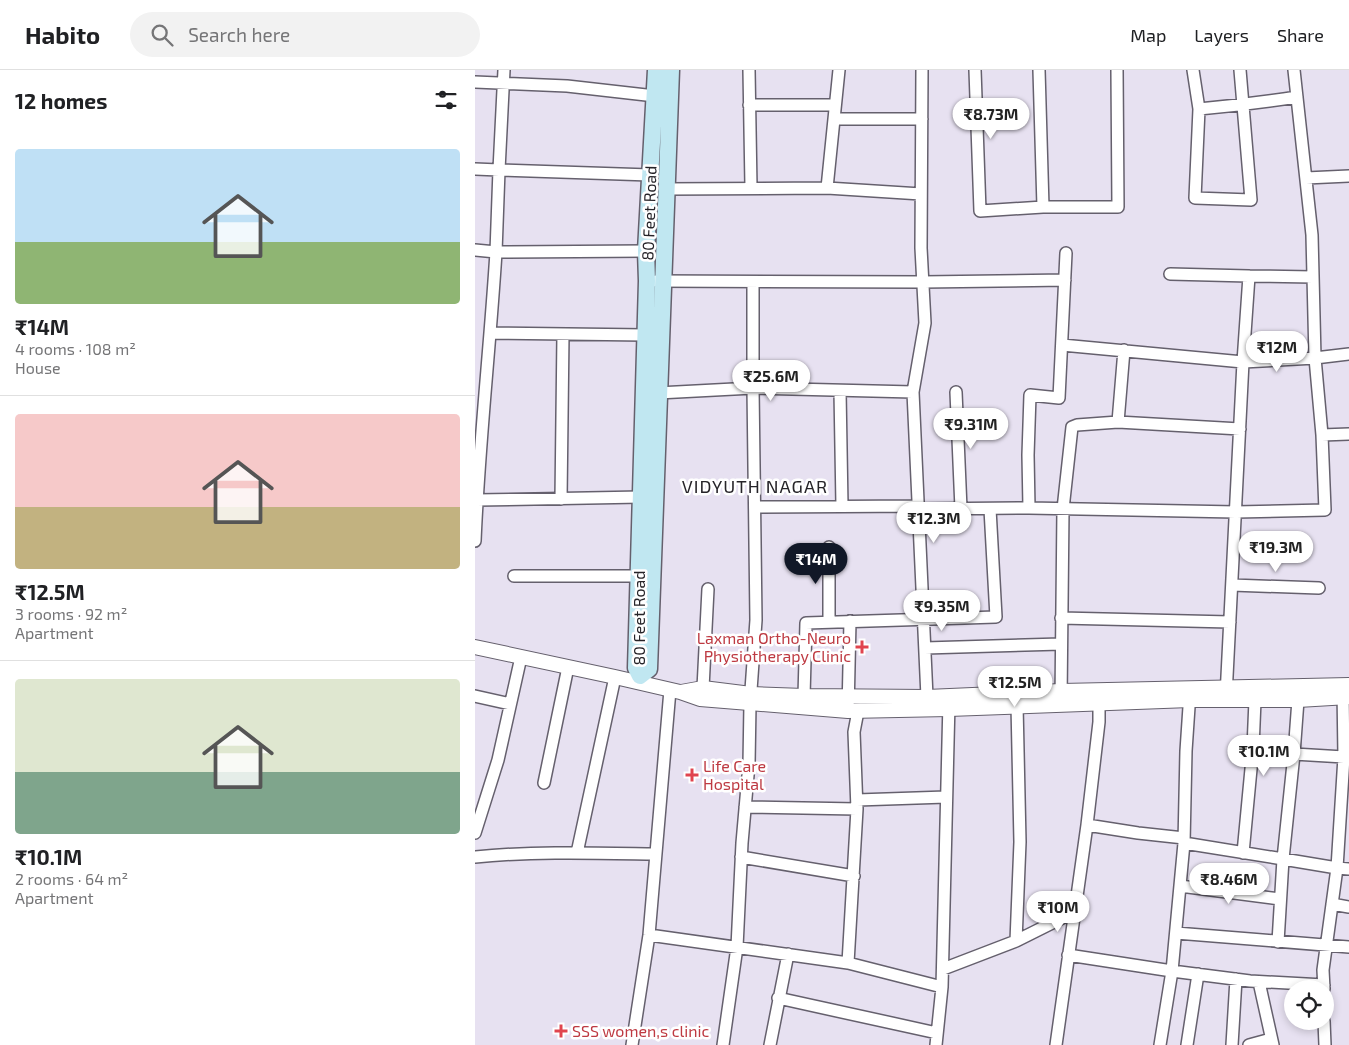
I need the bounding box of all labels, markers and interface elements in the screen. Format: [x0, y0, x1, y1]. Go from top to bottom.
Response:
search box [130, 12, 480, 57]
text: Habito [25, 20, 100, 49]
icon: search [148, 21, 176, 49]
text: Search here [188, 23, 290, 46]
text: Map [1130, 24, 1166, 46]
text: Layers [1194, 24, 1249, 46]
text: Share [1277, 24, 1324, 46]
icon: filters [432, 86, 460, 114]
text: 12 homes [15, 88, 107, 113]
pin: ₹8.73M [950, 98, 1032, 140]
text: ₹8.73M [964, 104, 1018, 123]
street label: 80 Feet Road [637, 165, 660, 261]
icon: home [193, 181, 283, 271]
text: ₹14M [15, 314, 69, 339]
pin: ₹12M [1247, 330, 1307, 373]
text: ₹12M [1257, 337, 1297, 356]
text: 4 rooms · 108 m² [15, 339, 136, 358]
text: House [15, 358, 61, 377]
pin: ₹25.6M [730, 360, 812, 402]
text: ₹25.6M [743, 366, 799, 385]
pin: ₹9.31M [930, 408, 1012, 450]
text: ₹9.31M [944, 414, 998, 433]
icon: home [193, 447, 283, 537]
district label: VIDYUTH NAGAR [682, 475, 828, 497]
pin: ₹12.3M [893, 502, 975, 544]
text: ₹12.3M [907, 508, 961, 527]
pin: ₹19.3M [1235, 530, 1317, 573]
text: ₹19.3M [1249, 537, 1303, 556]
pin: ₹14M [786, 542, 846, 585]
text: ₹14M [795, 549, 837, 568]
street label: 80 Feet Road [629, 571, 648, 666]
text: ₹12.5M [15, 579, 85, 604]
pin: ₹9.35M [901, 590, 983, 632]
text: ₹9.35M [914, 596, 970, 615]
text: 3 rooms · 92 m² [15, 604, 127, 623]
text: Apartment [15, 623, 94, 642]
place label: Laxman Ortho-Neuro Physiotherapy Clinic [697, 628, 851, 665]
marker: Laxman Ortho-Neuro Physiotherapy Clinic [855, 640, 869, 654]
pin: ₹12.5M [974, 666, 1056, 708]
text: ₹12.5M [988, 672, 1042, 691]
icon: home [193, 712, 283, 802]
pin: ₹10.1M [1223, 734, 1305, 777]
text: ₹10.1M [1238, 741, 1290, 760]
place label: Life Care Hospital [703, 756, 766, 793]
marker: Life Care Hospital [685, 768, 699, 782]
text: ₹10.1M [15, 844, 82, 869]
pin: ₹8.46M [1188, 862, 1270, 905]
text: 2 rooms · 64 m² [15, 869, 128, 888]
text: ₹8.46M [1200, 869, 1258, 888]
text: Apartment [15, 888, 94, 907]
pin: ₹10M [1028, 890, 1088, 933]
text: ₹10M [1037, 897, 1079, 916]
map controls [1284, 980, 1334, 1030]
button: locate [1284, 980, 1334, 1030]
place label: SSS women,s clinic [572, 1021, 709, 1040]
marker: SSS women,s clinic [554, 1024, 568, 1038]

